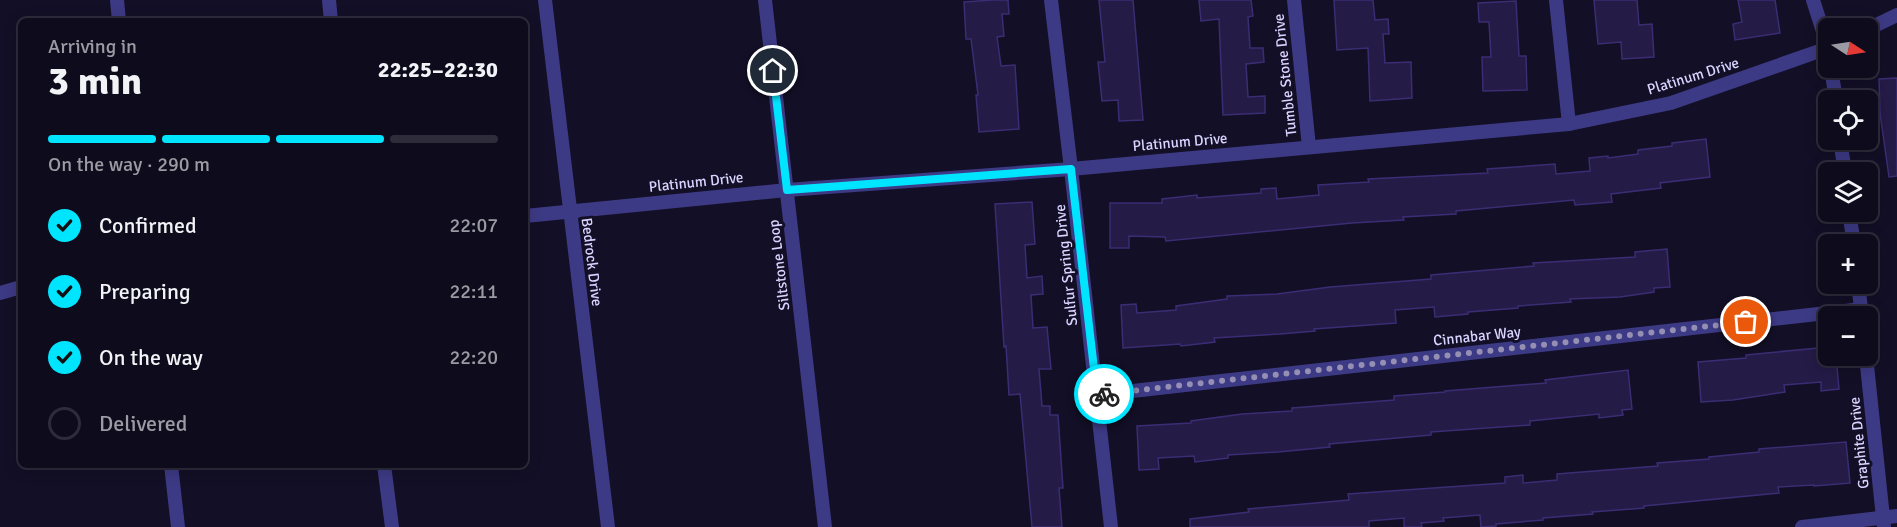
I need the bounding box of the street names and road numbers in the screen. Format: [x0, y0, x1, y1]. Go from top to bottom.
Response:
street label: Tumble Stone Drive [1270, 13, 1300, 137]
street label: Platinum Drive [1645, 54, 1741, 98]
street label: Platinum Drive [1132, 129, 1228, 155]
street label: Platinum Drive [648, 168, 744, 196]
street label: Sulfur Spring Drive [1051, 203, 1081, 327]
street label: Bedrock Drive [578, 217, 606, 307]
street label: Siltstone Loop [765, 219, 793, 311]
street label: Cinnabar Way [1432, 322, 1522, 350]
street label: Graphite Drive [1845, 396, 1873, 490]

